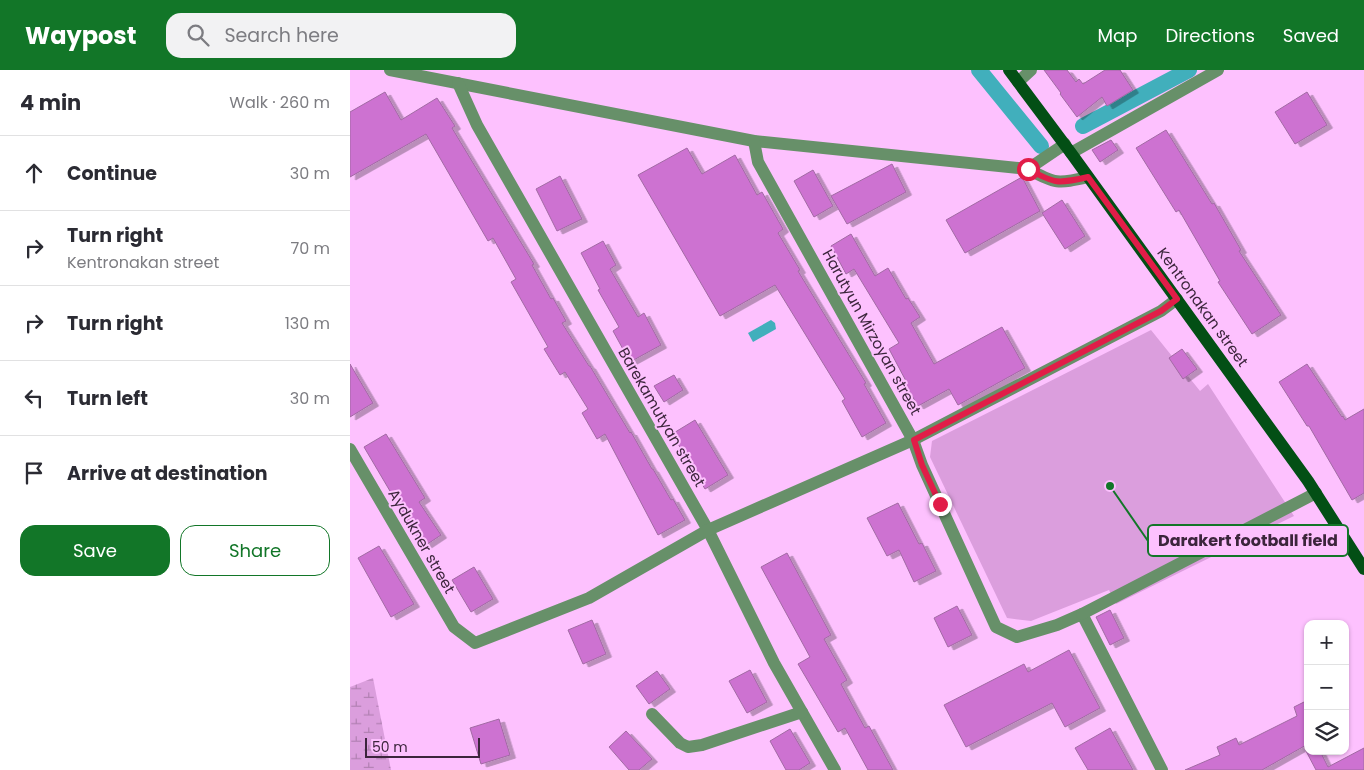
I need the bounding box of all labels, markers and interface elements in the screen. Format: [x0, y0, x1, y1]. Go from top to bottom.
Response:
search box [166, 13, 516, 58]
text: Waypost [25, 19, 136, 52]
icon: search [184, 21, 212, 49]
text: Search here [224, 22, 339, 49]
text: Map [1098, 23, 1137, 48]
text: Directions [1165, 23, 1255, 48]
text: Saved [1283, 23, 1339, 48]
text: 4 min [20, 88, 81, 117]
text: Walk · 260 m [229, 91, 330, 114]
route start [1017, 158, 1040, 181]
icon: ahead [20, 159, 48, 187]
text: Continue [67, 160, 157, 187]
text: 30 m [290, 162, 330, 185]
text: Turn right [67, 222, 163, 249]
icon: right [20, 234, 48, 262]
text: 70 m [290, 237, 330, 260]
street label: Kentronakan street [1153, 243, 1253, 371]
street label: Harutyun Mirzoyan street [818, 245, 926, 419]
text: Kentronakan street [67, 251, 219, 274]
icon: right [20, 309, 48, 337]
text: Turn right [67, 310, 163, 337]
text: 130 m [285, 312, 330, 335]
street label: Barekamutyan street [613, 343, 711, 491]
icon: left [20, 384, 48, 412]
text: Turn left [67, 385, 148, 412]
text: 30 m [290, 387, 330, 410]
icon: arrive [20, 459, 48, 487]
text: Arrive at destination [67, 460, 268, 487]
street label: Aydukner street [384, 485, 460, 597]
route end [929, 493, 952, 516]
button: Save [20, 525, 170, 576]
button: Share [180, 525, 330, 576]
callout: Darakert football field [1148, 525, 1348, 556]
text: Darakert football field [1158, 529, 1338, 552]
map controls [1304, 620, 1349, 755]
button: + [1304, 620, 1349, 665]
button: − [1304, 665, 1349, 710]
button: layers [1304, 710, 1349, 755]
scale bar [365, 735, 480, 758]
text: 50 m [372, 737, 408, 757]

